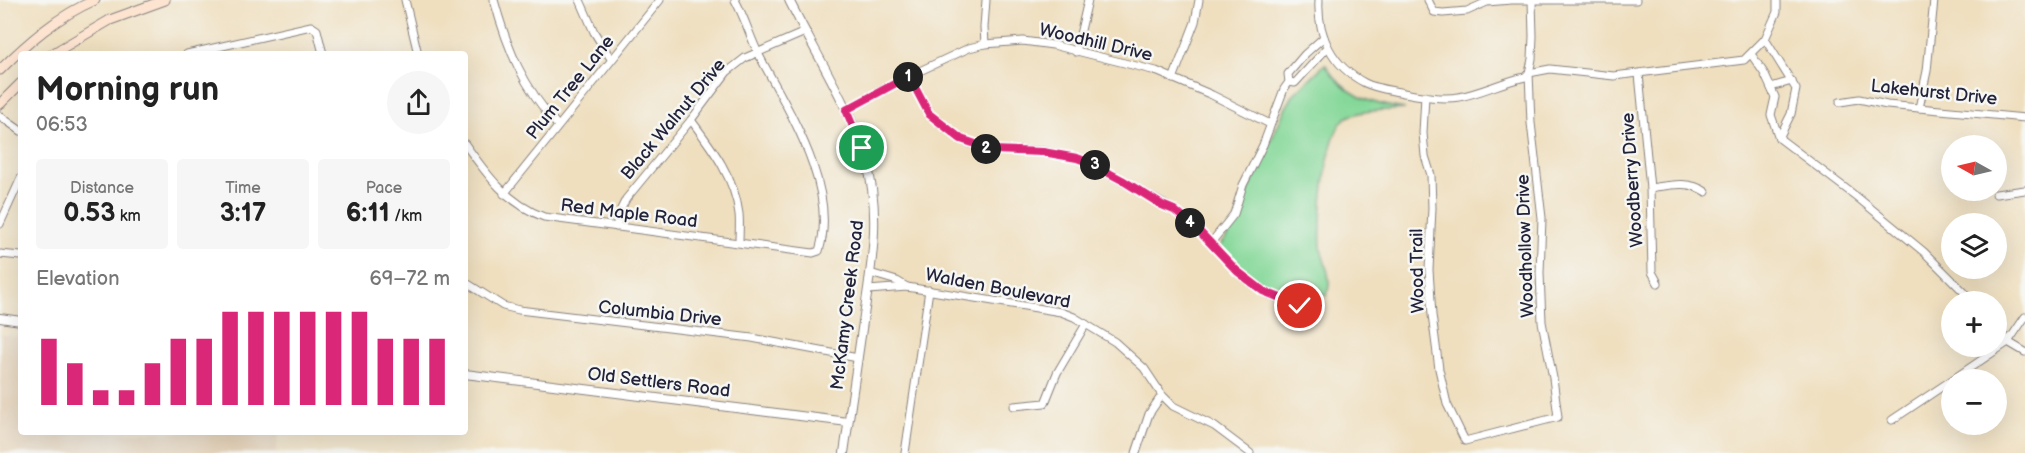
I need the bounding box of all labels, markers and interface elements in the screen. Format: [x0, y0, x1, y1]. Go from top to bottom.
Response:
street label: Woodhill Drive [1037, 19, 1155, 66]
street label: Plum Tree Lane [522, 31, 619, 144]
street label: Black Walnut Drive [617, 54, 730, 184]
pin: 1 [893, 62, 923, 92]
text: 1 [905, 67, 911, 86]
text: Morning run [36, 70, 219, 110]
button: share [387, 71, 450, 134]
street label: Lakehurst Drive [1870, 75, 1999, 110]
street label: Woodberry Drive [1617, 112, 1648, 248]
text: 06:53 [36, 113, 88, 137]
pin [836, 122, 887, 173]
icon: arrive [845, 131, 878, 164]
pin: 2 [971, 134, 1001, 164]
north arrow [1941, 135, 2007, 201]
map controls [1941, 135, 2007, 435]
text: 2 [981, 139, 991, 158]
pin: 3 [1080, 150, 1110, 180]
text: 3 [1090, 155, 1100, 174]
street label: Woodhollow Drive [1512, 174, 1538, 318]
text: Distance [70, 179, 134, 198]
text: Time [225, 179, 261, 198]
text: Pace [366, 179, 402, 198]
street label: Red Maple Road [559, 195, 699, 232]
text: 0.53 [63, 198, 115, 229]
text: 3:17 [220, 198, 266, 229]
text: 6:11 [346, 198, 390, 229]
text: km [115, 207, 141, 226]
text: /km [390, 207, 422, 226]
pin: 4 [1175, 208, 1205, 238]
text: 4 [1185, 213, 1195, 232]
button: layers [1941, 213, 2007, 279]
street label: McKamy Creek Road [827, 219, 868, 391]
street label: Wood Trail [1406, 228, 1429, 314]
street label: Walden Boulevard [924, 264, 1072, 313]
text: Elevation [36, 267, 119, 291]
text: 69–72 m [369, 267, 450, 291]
pin [1274, 280, 1325, 331]
icon: check [1283, 289, 1316, 322]
button: + [1941, 291, 2007, 357]
street label: Columbia Drive [597, 297, 723, 330]
street label: Old Settlers Road [586, 363, 731, 402]
button: − [1941, 369, 2007, 435]

